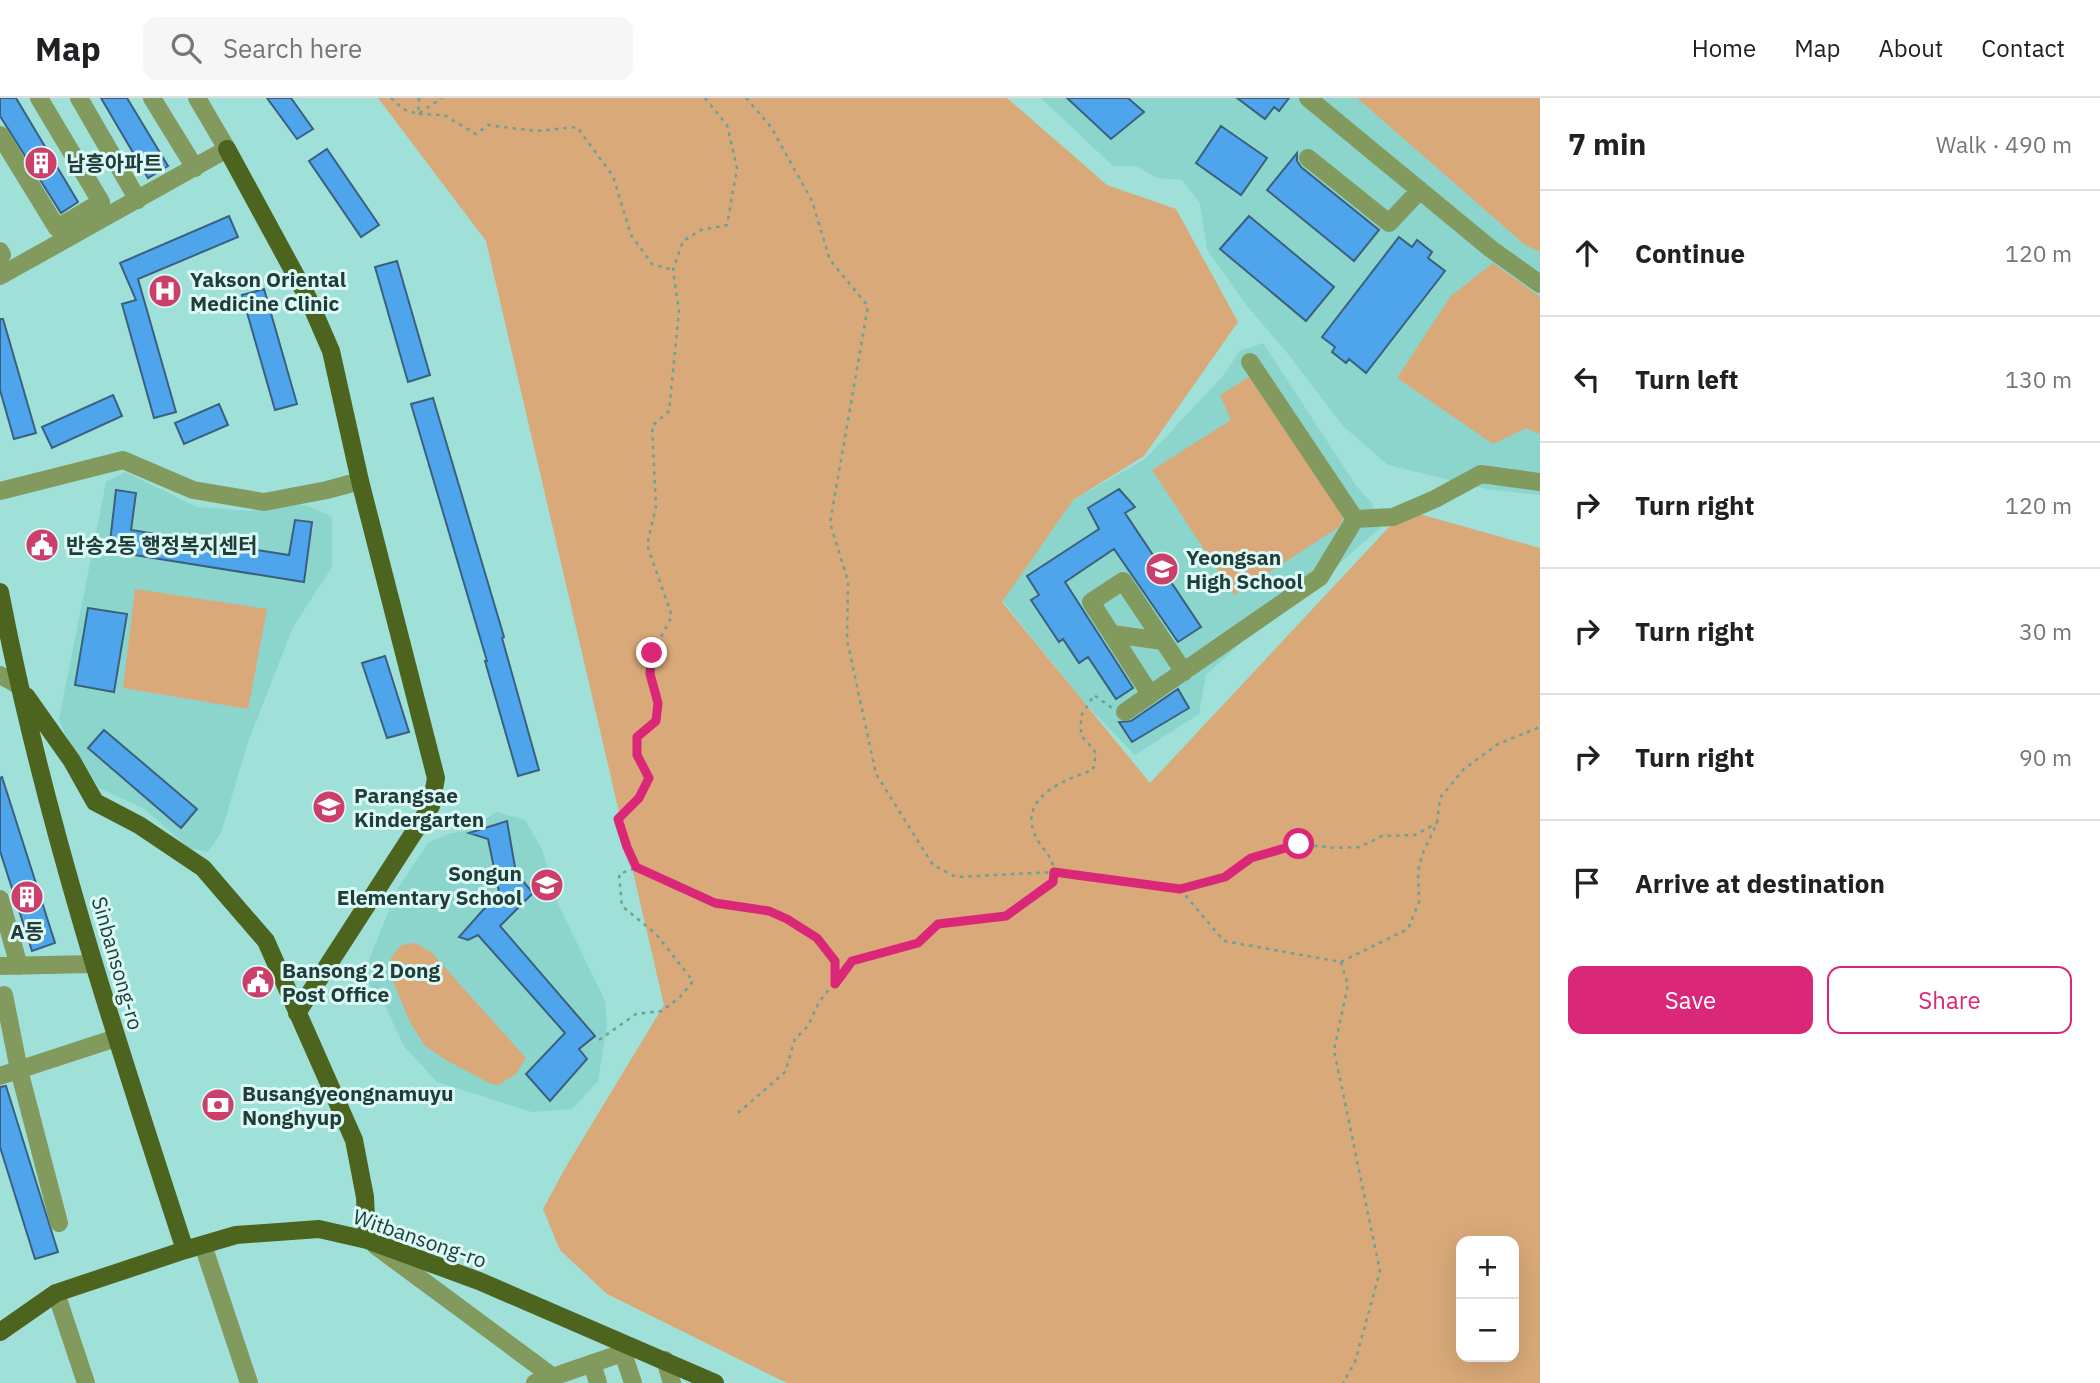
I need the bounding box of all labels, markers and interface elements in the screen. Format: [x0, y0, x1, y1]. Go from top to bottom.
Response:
search box [143, 17, 633, 80]
text: Map [35, 27, 101, 70]
icon: search [167, 29, 205, 67]
text: Search here [223, 31, 362, 65]
text: Home [1692, 32, 1756, 64]
text: Map [1794, 32, 1840, 64]
text: About [1878, 32, 1943, 64]
text: Contact [1981, 32, 2065, 64]
text: 7 min [1568, 124, 1646, 163]
text: Walk · 490 m [1936, 129, 2072, 159]
building icon: 남흥아파트 [22, 144, 60, 182]
place label: 남흥아파트 [66, 149, 163, 177]
icon: ahead [1568, 234, 1606, 272]
text: Continue [1635, 236, 1745, 270]
text: 120 m [2005, 238, 2072, 268]
place label: Yakson Oriental Medicine Clinic [190, 265, 346, 317]
hospital icon: Yakson Oriental Medicine Clinic [146, 272, 184, 310]
icon: left [1568, 360, 1606, 398]
text: Turn left [1635, 362, 1738, 396]
text: 130 m [2005, 364, 2072, 394]
icon: right [1568, 486, 1606, 524]
text: Turn right [1635, 488, 1754, 522]
text: 120 m [2005, 490, 2072, 520]
public building icon: 반송2동 행정복지센터 [23, 526, 61, 564]
place label: 반송2동 행정복지센터 [66, 531, 257, 559]
place label: Yeongsan High School [1186, 543, 1303, 595]
school or university icon: Yeongsan High School [1143, 550, 1181, 588]
icon: right [1568, 612, 1606, 650]
text: Turn right [1635, 614, 1754, 648]
text: 30 m [2019, 616, 2072, 646]
route end [636, 637, 667, 668]
icon: right [1568, 738, 1606, 776]
text: Turn right [1635, 740, 1754, 774]
text: 90 m [2019, 742, 2072, 772]
place label: Parangsae Kindergarten [354, 781, 484, 833]
school or university icon: Parangsae Kindergarten [310, 788, 348, 826]
route start [1283, 828, 1314, 859]
place label: Songun Elementary School [337, 859, 522, 911]
icon: arrive [1568, 864, 1606, 902]
school or university icon: Songun Elementary School [528, 866, 566, 904]
text: Arrive at destination [1635, 866, 1885, 900]
building icon: A동 [8, 878, 46, 916]
street label: Sinbansong-ro [86, 893, 150, 1033]
place label: A동 [10, 917, 44, 945]
place label: Bansong 2 Dong Post Office [282, 956, 441, 1008]
public building icon: Bansong 2 Dong Post Office [239, 963, 277, 1001]
button: Save [1568, 966, 1813, 1034]
button: Share [1827, 966, 2072, 1034]
place label: Busangyeongnamuyu Nonghyup [242, 1079, 454, 1131]
bank icon: Busangyeongnamuyu Nonghyup [199, 1086, 237, 1124]
street label: Witbansong-ro [350, 1202, 490, 1274]
map controls [1456, 1236, 1519, 1362]
button: + [1456, 1236, 1519, 1299]
button: − [1456, 1299, 1519, 1362]

